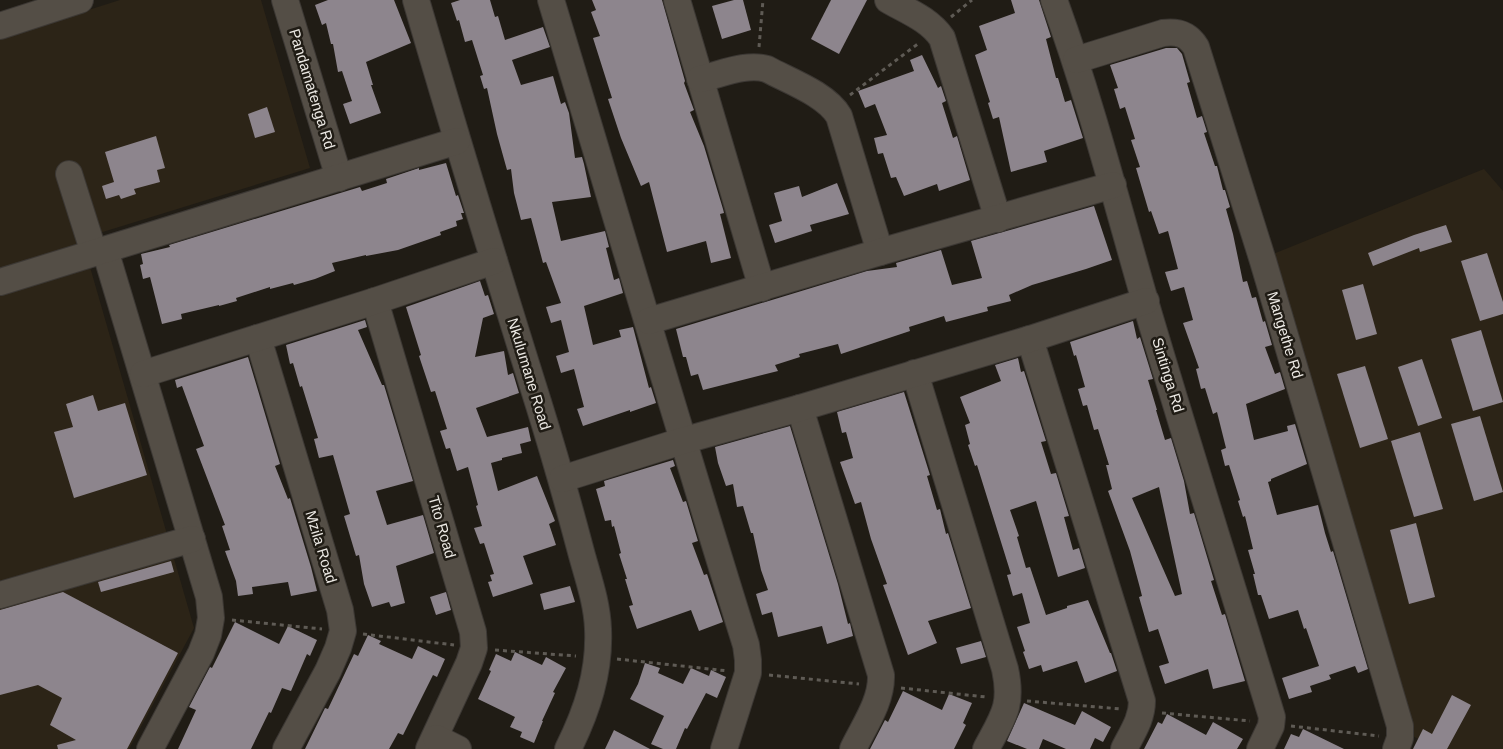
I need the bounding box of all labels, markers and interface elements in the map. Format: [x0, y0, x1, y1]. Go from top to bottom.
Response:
street label: Pandamatenga Rd [286, 27, 339, 151]
street label: Mangethe Rd [1264, 289, 1307, 380]
street label: Nkulumane Road [504, 316, 555, 432]
street label: Sintinga Rd [1149, 335, 1188, 414]
street label: Tito Road [425, 494, 460, 560]
street label: Mzila Road [302, 508, 341, 585]

